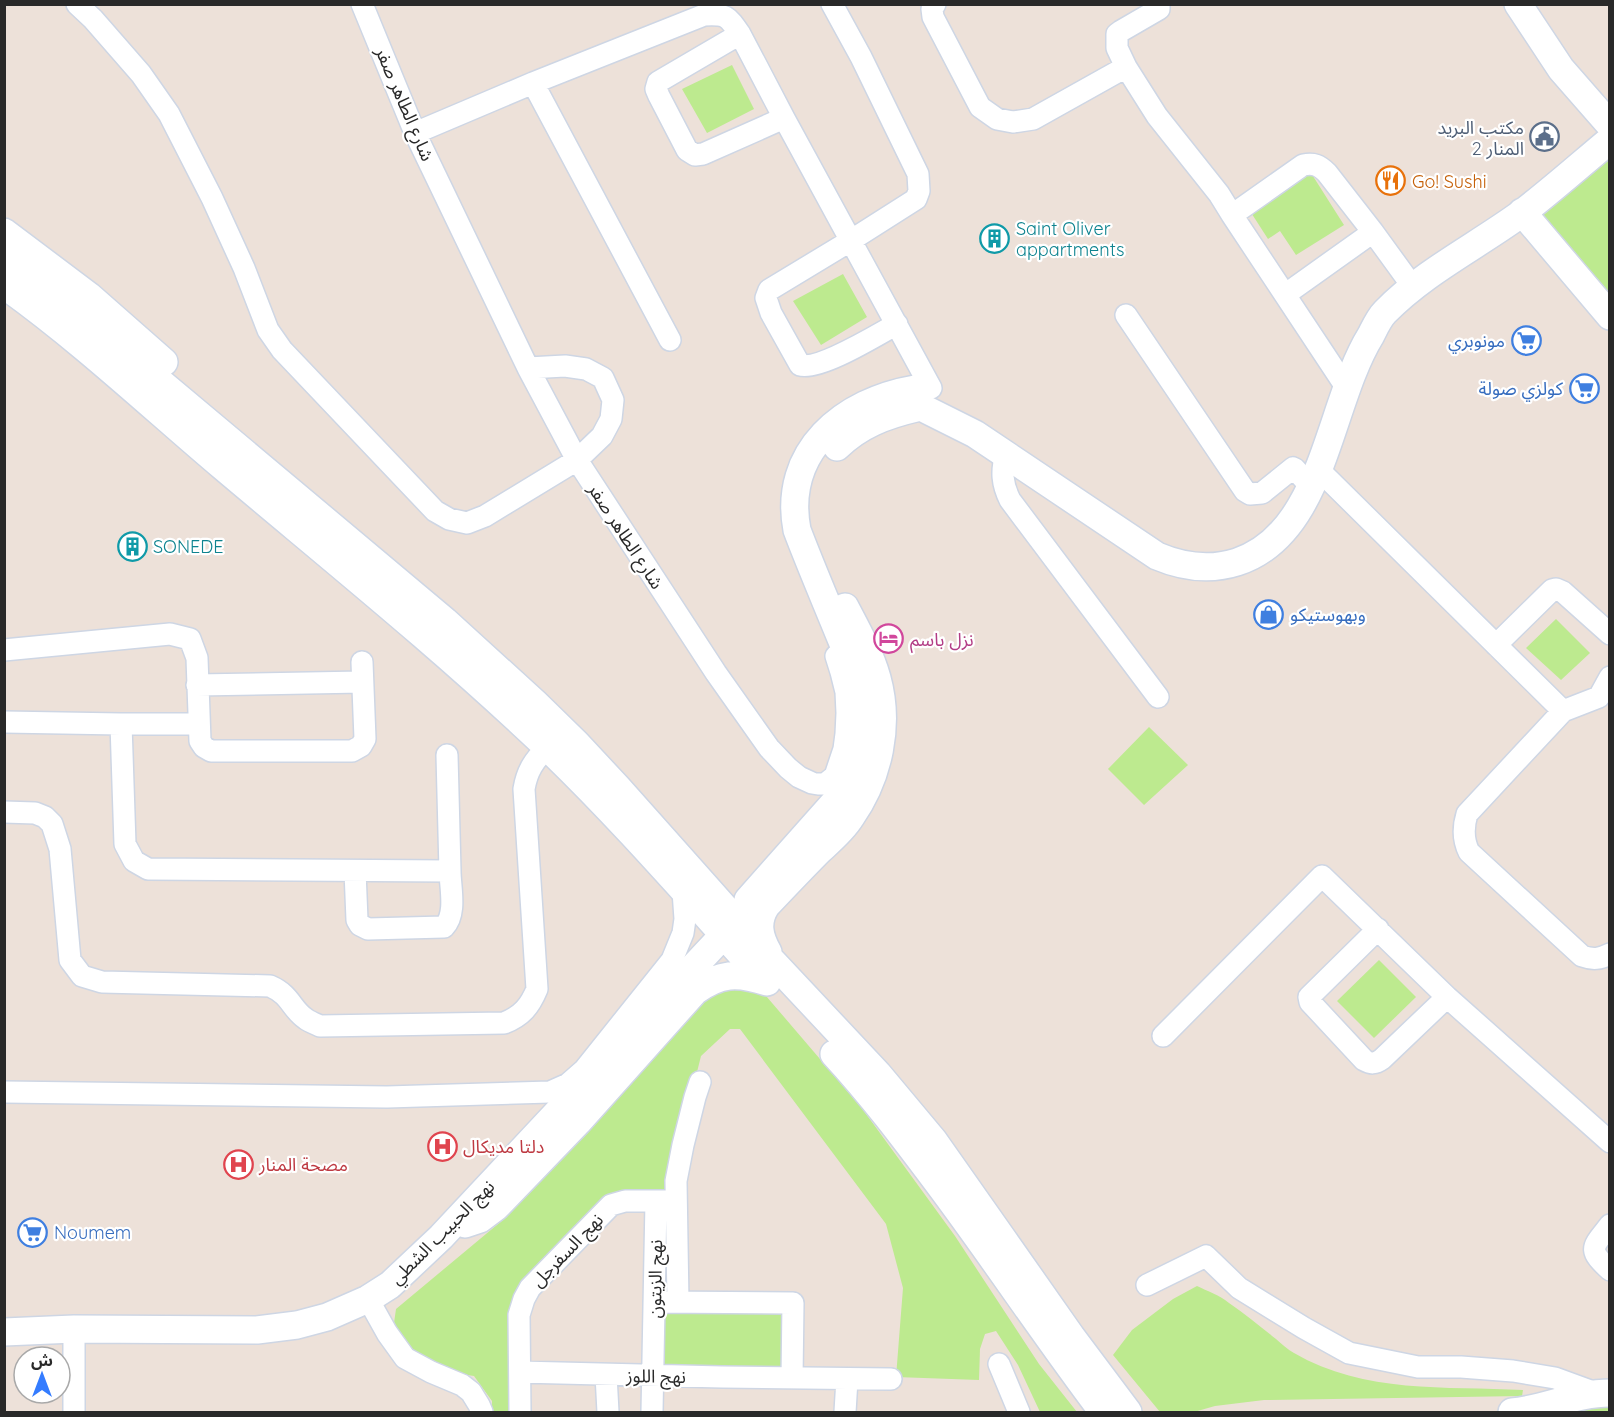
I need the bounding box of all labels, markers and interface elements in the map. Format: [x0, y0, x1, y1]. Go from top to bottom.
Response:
street label: شارع الطاهر صفر [367, 43, 439, 166]
place label: مكتب البريد المنار 2 [1437, 116, 1524, 160]
public building icon: مكتب البريد المنار 2 [1529, 121, 1561, 153]
restaurant icon: Go! Sushi [1375, 165, 1407, 197]
place label: Go! Sushi [1412, 170, 1487, 193]
place label: Saint Oliver appartments [1016, 217, 1125, 261]
building icon: Saint Oliver appartments [979, 222, 1011, 254]
supermarket icon: مونوبري [1510, 324, 1542, 356]
place label: مونوبري [1448, 329, 1505, 354]
supermarket icon: كولزي صولة [1568, 372, 1600, 404]
place label: كولزي صولة [1479, 377, 1564, 402]
street label: شارع الطاهر صفر [580, 478, 669, 595]
building icon: SONEDE [116, 530, 148, 562]
place label: SONEDE [153, 535, 223, 558]
shop icon: وبهوستيكو [1253, 598, 1285, 630]
place label: وبهوستيكو [1290, 603, 1366, 626]
hotel icon: نزل باسم [873, 623, 905, 655]
place label: نزل باسم [910, 628, 974, 653]
hospital icon: دلتا مديكال [426, 1130, 458, 1162]
place label: دلتا مديكال [463, 1135, 544, 1158]
hospital icon: مصحة المنار [222, 1148, 254, 1180]
place label: مصحة المنار [258, 1153, 348, 1176]
street label: نهج الحبيب الشطي [385, 1175, 501, 1291]
street label: نهج السفرجل [526, 1208, 609, 1293]
supermarket icon: Noumem [17, 1216, 49, 1248]
place label: Noumem [54, 1221, 131, 1244]
street label: نهج الزيتون [643, 1239, 669, 1319]
north arrow [12, 1345, 72, 1405]
text: ش [31, 1350, 53, 1370]
street label: نهج اللوز [625, 1364, 686, 1390]

